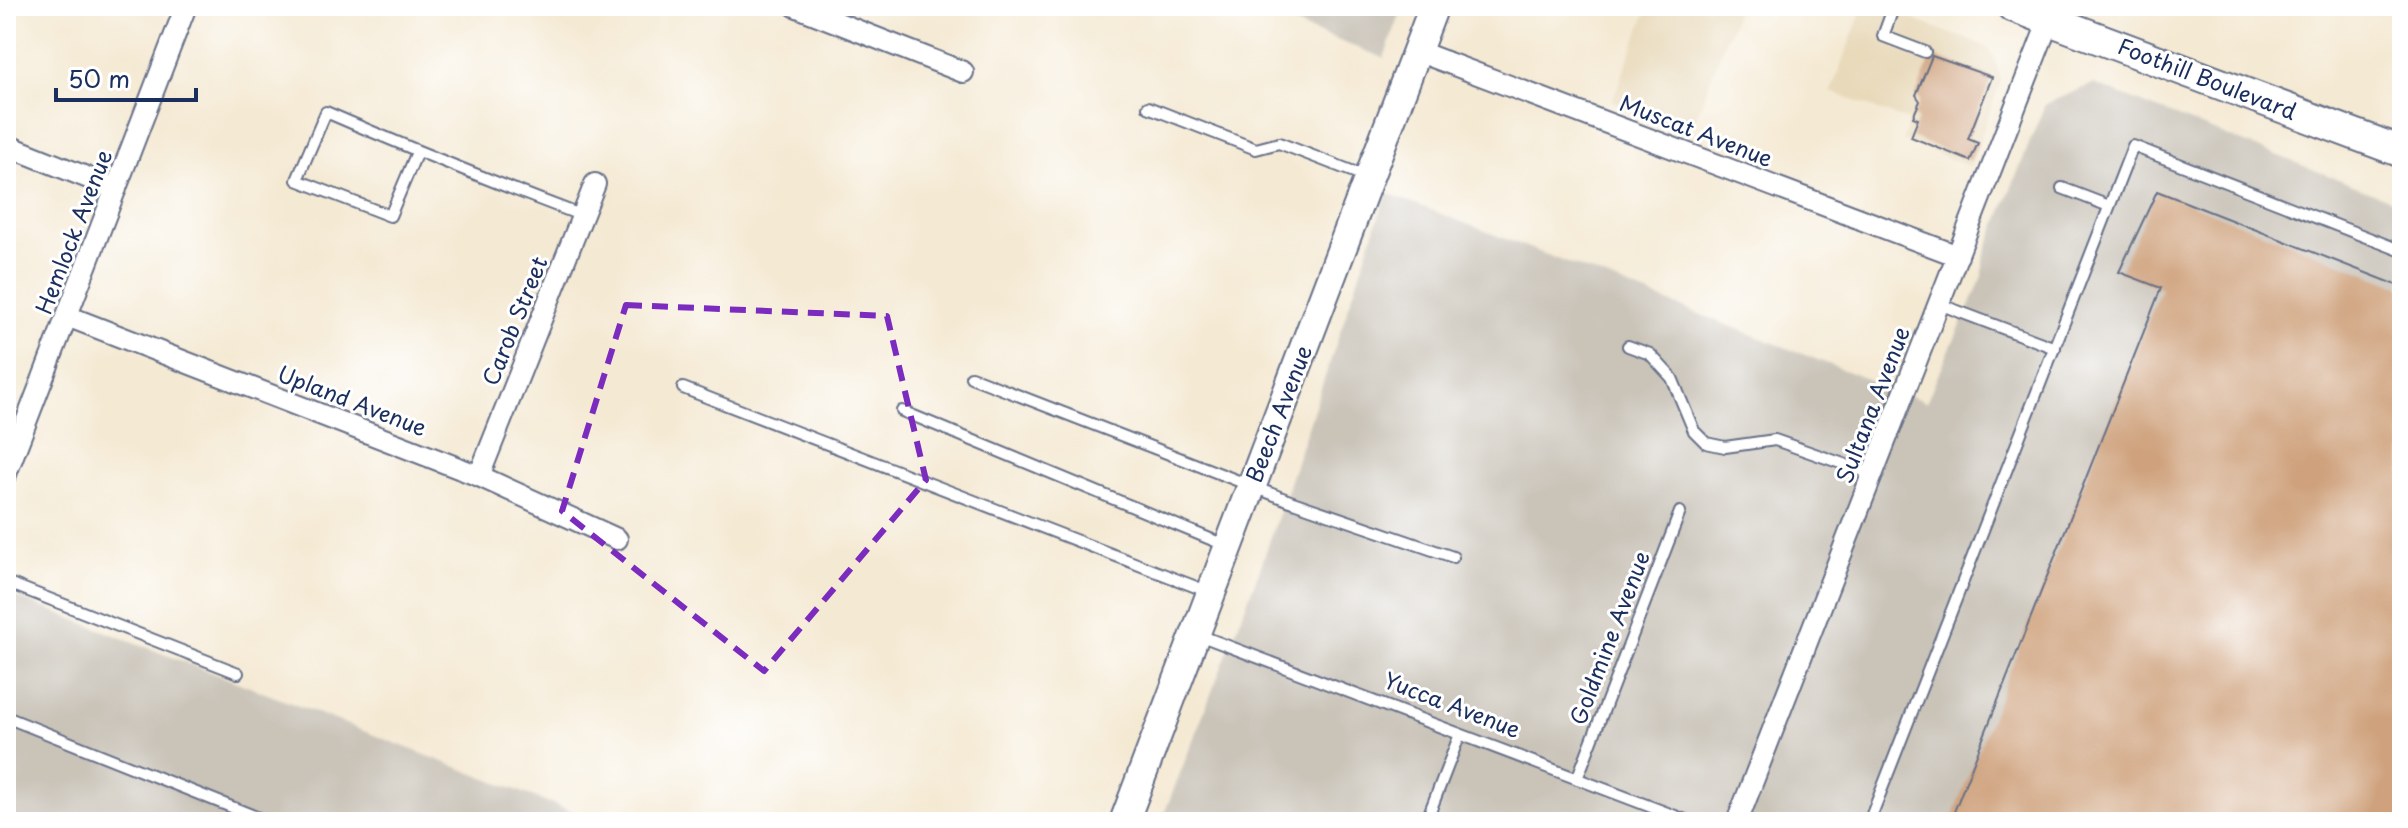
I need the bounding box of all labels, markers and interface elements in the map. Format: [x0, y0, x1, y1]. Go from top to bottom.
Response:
street label: Foothill Boulevard [2113, 28, 2302, 127]
scale bar [56, 52, 196, 102]
text: 50 m [68, 60, 130, 96]
street label: Muscat Avenue [1615, 85, 1778, 174]
street label: Hemlock Avenue [26, 145, 119, 318]
street label: Carob Street [473, 251, 555, 390]
street label: Sultana Avenue [1827, 321, 1917, 488]
street label: Beech Avenue [1236, 340, 1319, 487]
street label: Upland Avenue [273, 356, 432, 443]
street label: Goldmine Avenue [1560, 546, 1657, 729]
street label: Yucca Avenue [1379, 662, 1526, 745]

